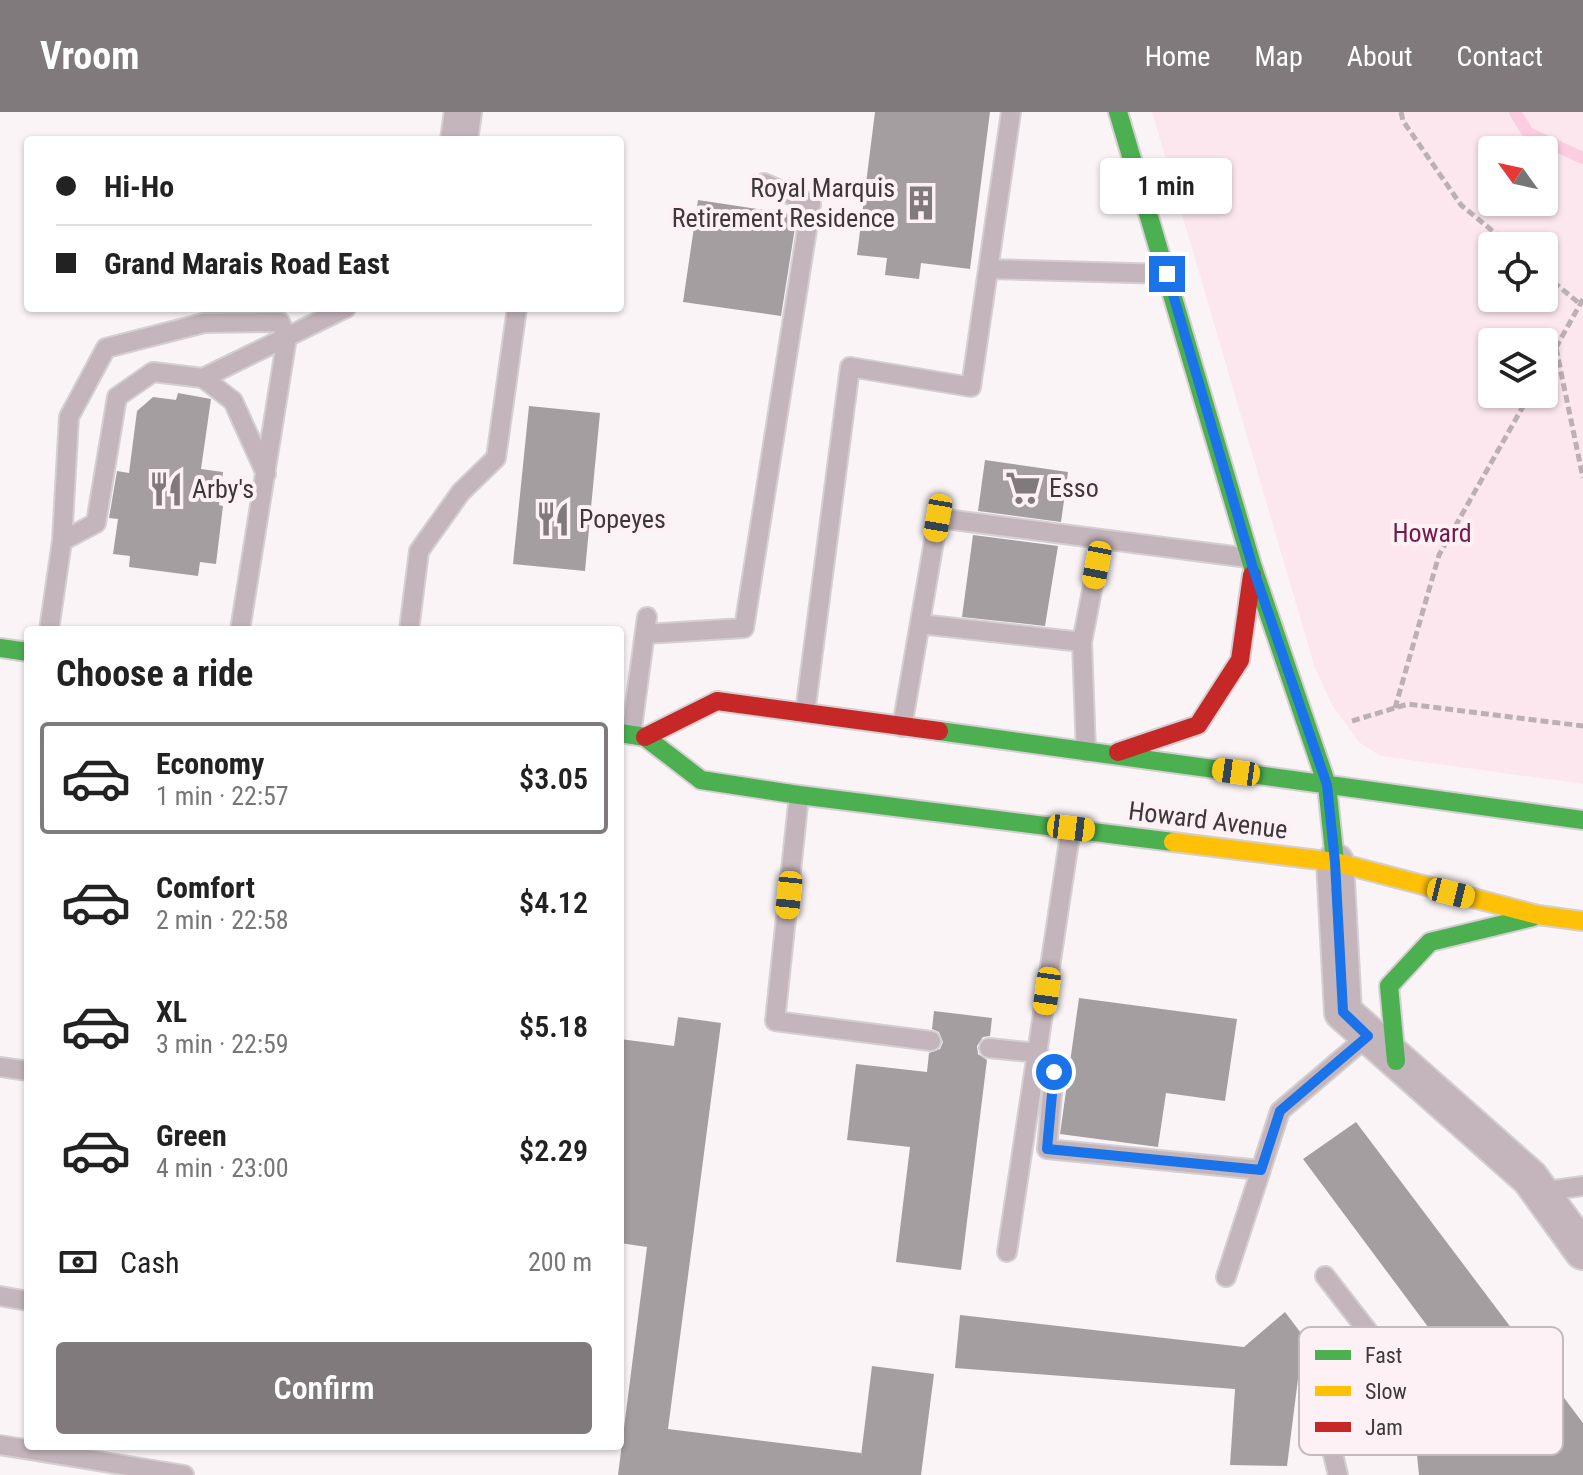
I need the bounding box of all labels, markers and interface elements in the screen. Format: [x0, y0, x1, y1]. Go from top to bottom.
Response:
text: Vroom [40, 34, 139, 78]
text: Home [1145, 40, 1210, 73]
text: Map [1254, 40, 1303, 73]
text: About [1347, 40, 1413, 73]
text: Contact [1457, 40, 1543, 73]
north arrow [1478, 136, 1558, 216]
map controls [1478, 136, 1558, 408]
callout: 1 min [1101, 158, 1233, 214]
text: Hi-Ho [104, 169, 174, 204]
text: 1 min [1137, 171, 1195, 201]
place label: Royal Marquis Retirement Residence [672, 173, 895, 233]
building icon: Royal Marquis Retirement Residence [902, 184, 940, 222]
button: locate [1478, 232, 1558, 312]
text: Grand Marais Road East [104, 246, 389, 281]
route end [1149, 256, 1185, 292]
button: layers [1478, 328, 1558, 408]
supermarket icon: Esso [1004, 469, 1042, 507]
restaurant icon: Arby's [147, 470, 185, 508]
place label: Esso [1049, 473, 1099, 503]
place label: Arby's [192, 474, 254, 504]
car [922, 492, 954, 544]
restaurant icon: Popeyes [534, 500, 572, 538]
place label: Popeyes [579, 504, 666, 534]
park label: Howard [1392, 518, 1472, 548]
car [1081, 539, 1113, 591]
text: Choose a ride [56, 653, 253, 695]
icon: car [60, 742, 132, 814]
text: Economy [156, 746, 264, 781]
car [1211, 757, 1261, 787]
text: $3.05 [519, 761, 588, 796]
text: 1 min · 22:57 [156, 781, 289, 811]
street label: Howard Avenue [1127, 795, 1289, 845]
car [1046, 813, 1096, 843]
icon: car [60, 866, 132, 938]
text: Comfort [156, 870, 255, 905]
car [775, 870, 803, 920]
car [1425, 876, 1477, 910]
text: $4.12 [519, 885, 588, 920]
text: 2 min · 22:58 [156, 905, 289, 935]
car [1032, 966, 1062, 1016]
icon: car [60, 990, 132, 1062]
text: XL [156, 994, 187, 1029]
text: $5.18 [519, 1009, 588, 1044]
text: 3 min · 22:59 [156, 1029, 289, 1059]
route start [1036, 1054, 1072, 1090]
icon: car [60, 1114, 132, 1186]
text: Green [156, 1118, 227, 1153]
text: $2.29 [519, 1133, 588, 1168]
text: 4 min · 23:00 [156, 1153, 289, 1183]
icon: cash [56, 1240, 100, 1284]
text: Cash [120, 1245, 180, 1280]
text: 200 m [528, 1247, 592, 1277]
legend [1299, 1327, 1563, 1455]
button: Confirm [56, 1342, 592, 1434]
text: Fast [1365, 1343, 1402, 1368]
text: Slow [1365, 1379, 1407, 1404]
text: Jam [1365, 1415, 1403, 1440]

